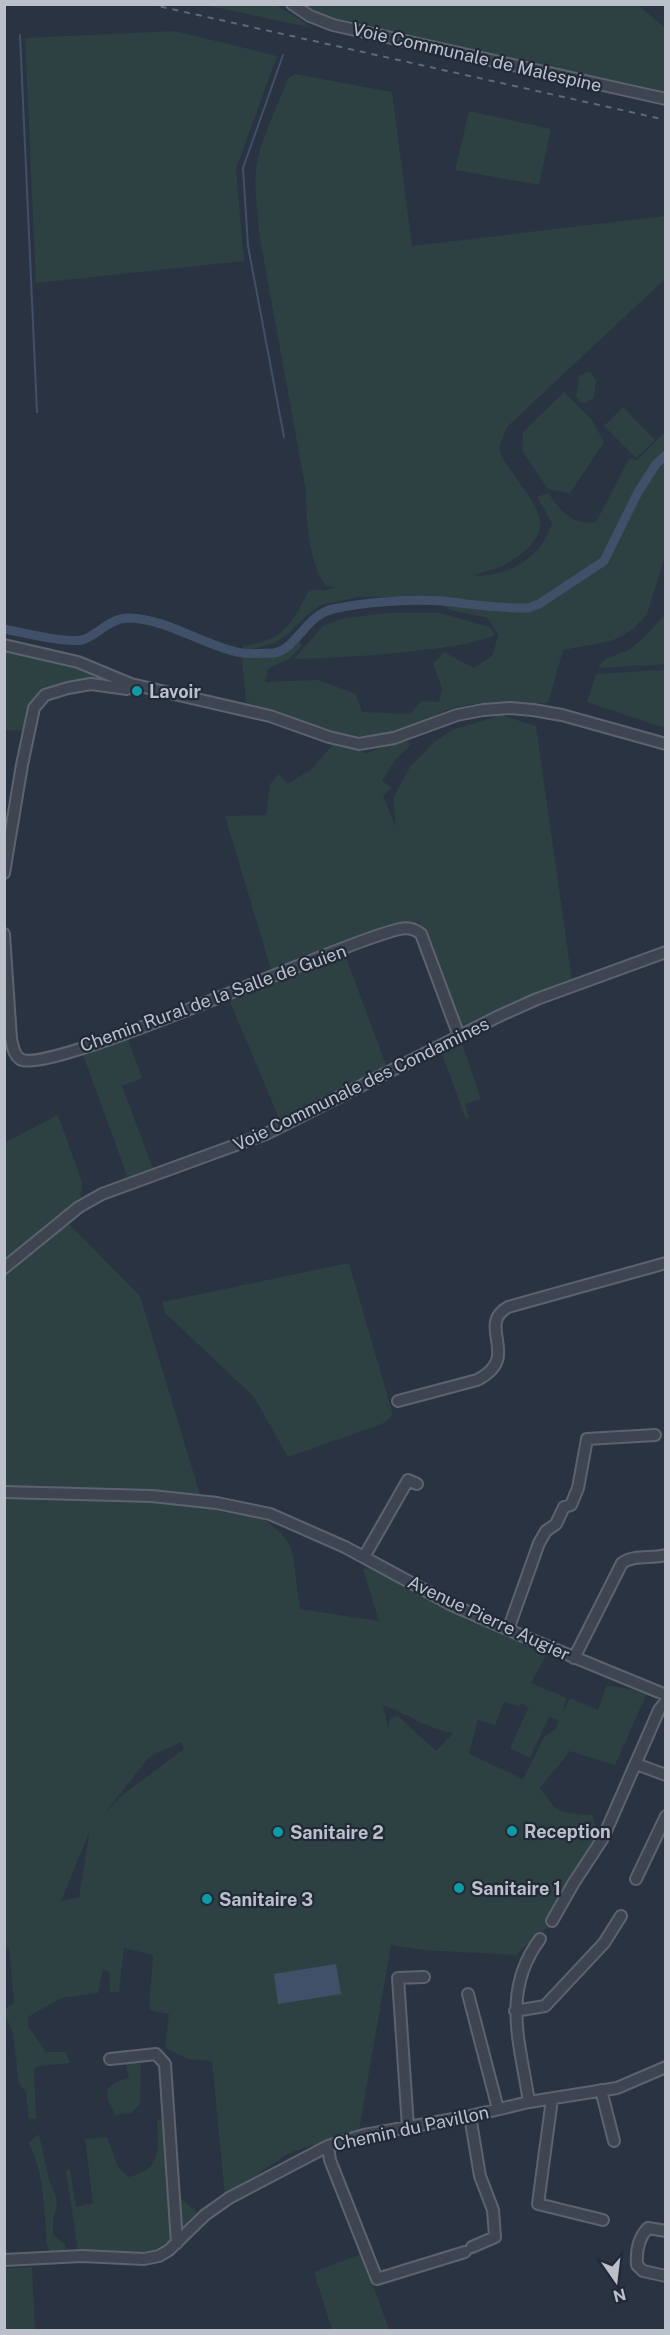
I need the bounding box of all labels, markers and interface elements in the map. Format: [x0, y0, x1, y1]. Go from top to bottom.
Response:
street label: Voie Communale de Malespine [350, 18, 604, 96]
place label: Lavoir [149, 681, 201, 702]
marker: Lavoir [130, 684, 144, 698]
street label: Chemin Rural de la Salle de Guien [77, 940, 349, 1056]
street label: Voie Communale des Condamines [230, 1013, 492, 1155]
street label: Avenue Pierre Augier [405, 1571, 573, 1665]
place label: Reception [524, 1821, 611, 1842]
place label: Sanitaire 2 [290, 1822, 384, 1843]
marker: Reception [505, 1824, 519, 1838]
marker: Sanitaire 2 [271, 1825, 285, 1839]
place label: Sanitaire 1 [471, 1878, 561, 1899]
marker: Sanitaire 1 [452, 1881, 466, 1895]
place label: Sanitaire 3 [219, 1889, 313, 1910]
marker: Sanitaire 3 [200, 1892, 214, 1906]
street label: Chemin du Pavillon [331, 2101, 491, 2155]
north arrow [586, 2251, 646, 2311]
text: N [611, 2284, 628, 2306]

